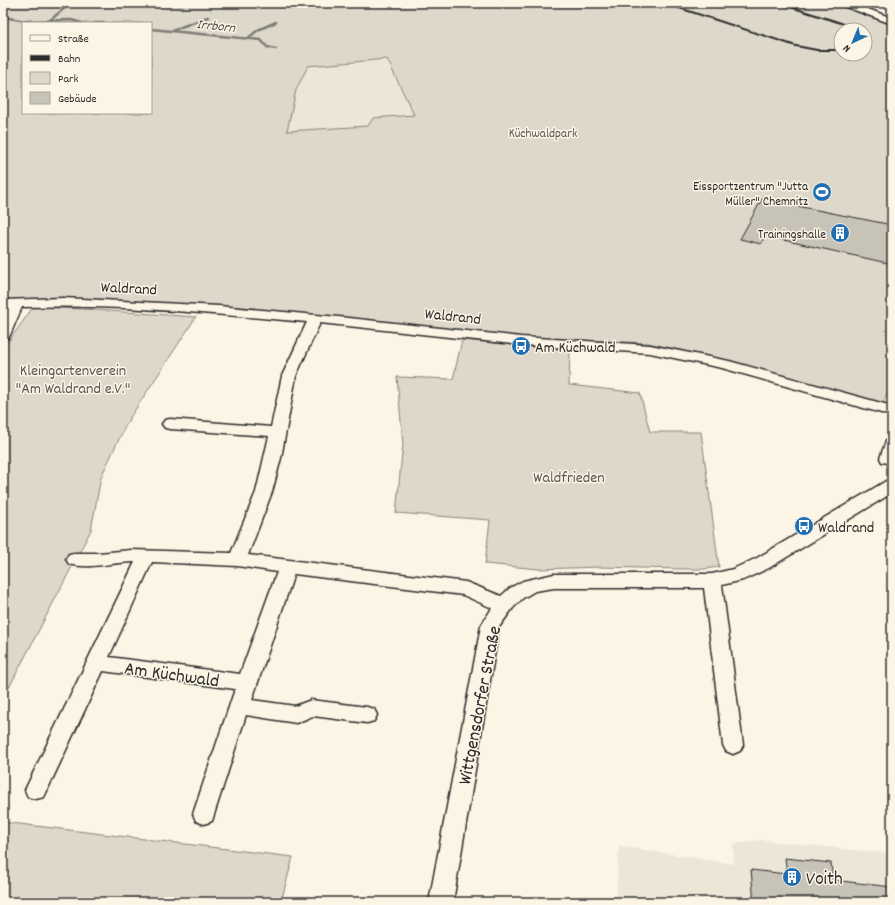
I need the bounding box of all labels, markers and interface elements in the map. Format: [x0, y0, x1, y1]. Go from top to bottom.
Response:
water label: Irrborn [196, 15, 237, 39]
legend [22, 22, 152, 114]
north arrow [833, 22, 873, 62]
text: Straße [58, 31, 89, 48]
text: N [840, 40, 855, 55]
text: Bahn [58, 51, 81, 68]
text: Park [58, 71, 79, 88]
text: Gebäude [58, 91, 97, 108]
park label: Küchwaldpark [509, 125, 577, 144]
place label: Eissportzentrum "Jutta Müller" Chemnitz [693, 178, 809, 212]
sports icon: Eissportzentrum "Jutta Müller" Chemnitz [811, 181, 833, 203]
building icon: Trainingshalle [829, 222, 851, 244]
place label: Trainingshalle [758, 226, 826, 245]
street label: Waldrand [100, 277, 158, 302]
street label: Waldrand [424, 303, 482, 332]
bus stop icon: Am Küchwald [510, 335, 532, 357]
place label: Am Küchwald [535, 337, 616, 360]
park label: Kleingartenverein "Am Waldrand e.V." [16, 360, 130, 401]
park label: Waldfrieden [533, 467, 605, 490]
bus stop icon: Waldrand [793, 515, 815, 537]
place label: Waldrand [818, 517, 874, 540]
street label: Wittgensdorfer Straße [453, 624, 510, 787]
street label: Am Küchwald [122, 656, 221, 696]
building icon: Voith [781, 866, 803, 888]
place label: Voith [806, 867, 843, 894]

